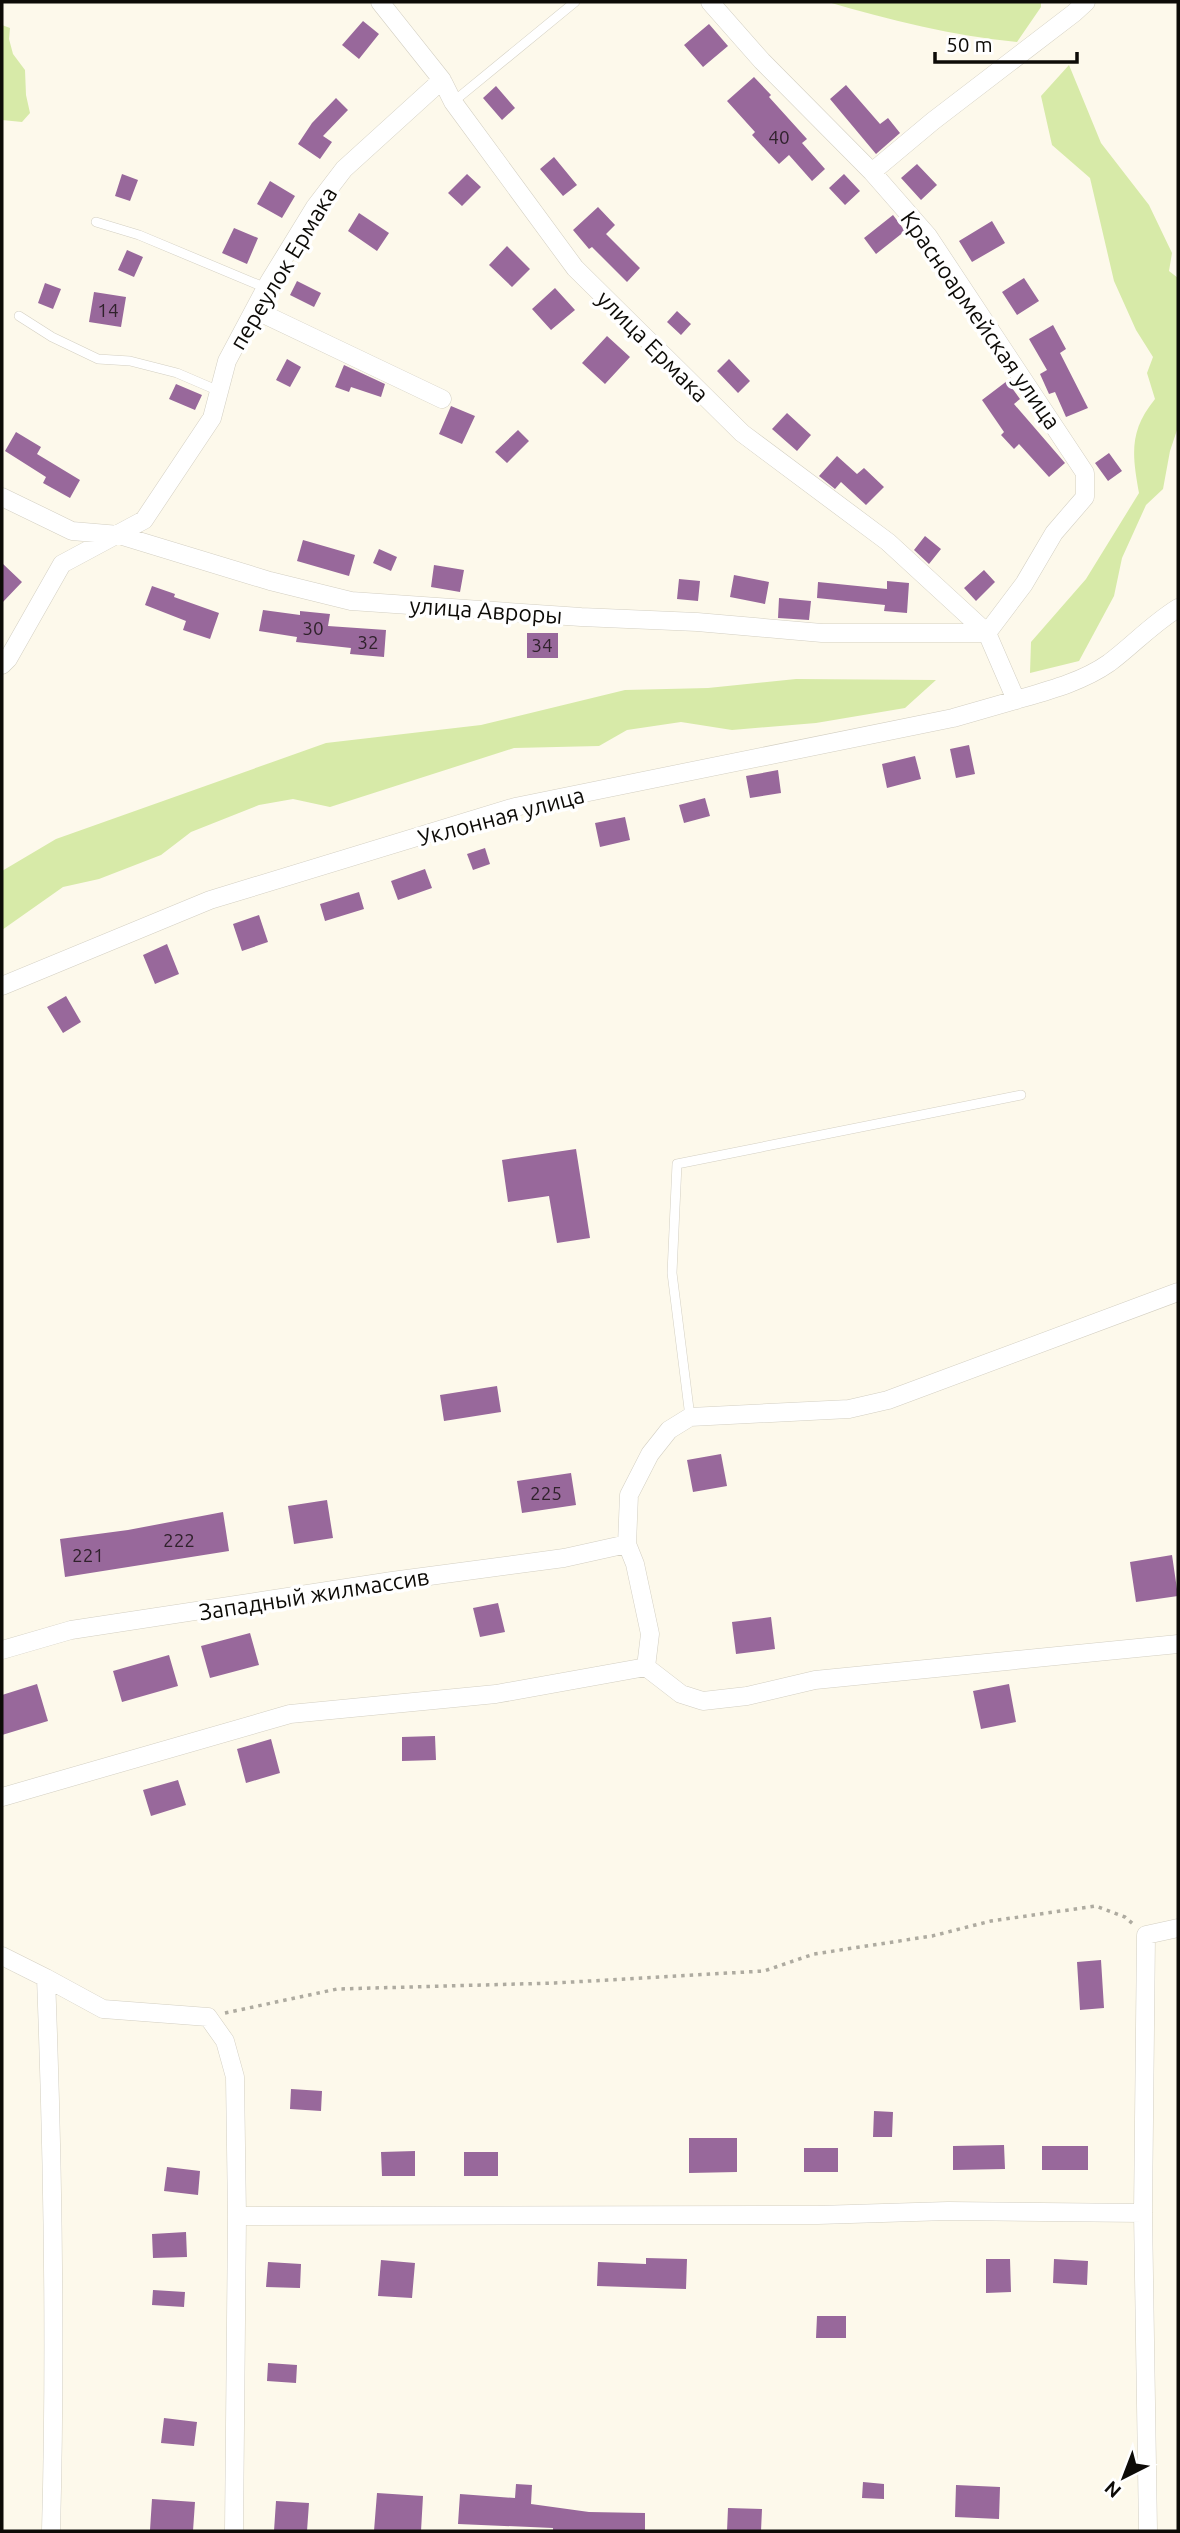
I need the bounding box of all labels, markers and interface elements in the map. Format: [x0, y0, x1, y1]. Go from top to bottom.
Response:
scale bar [935, 21, 1077, 65]
text: 50 m [946, 32, 993, 56]
house number: 40 [768, 126, 790, 148]
street label: переулок Ермака [225, 182, 341, 354]
street label: Красноармейская улица [896, 206, 1066, 434]
street label: улица Ермака [592, 285, 714, 407]
house number: 14 [97, 299, 119, 321]
street label: улица Авроры [409, 592, 563, 628]
house number: 30 [302, 617, 324, 639]
house number: 32 [357, 631, 379, 653]
house number: 34 [531, 634, 553, 656]
street label: Уклонная улица [415, 782, 587, 850]
house number: 225 [530, 1482, 562, 1504]
house number: 222 [163, 1529, 195, 1551]
house number: 221 [72, 1544, 104, 1566]
street label: Западный жилмассив [197, 1563, 431, 1625]
north arrow [1089, 2442, 1159, 2512]
text: N [1100, 2477, 1125, 2503]

